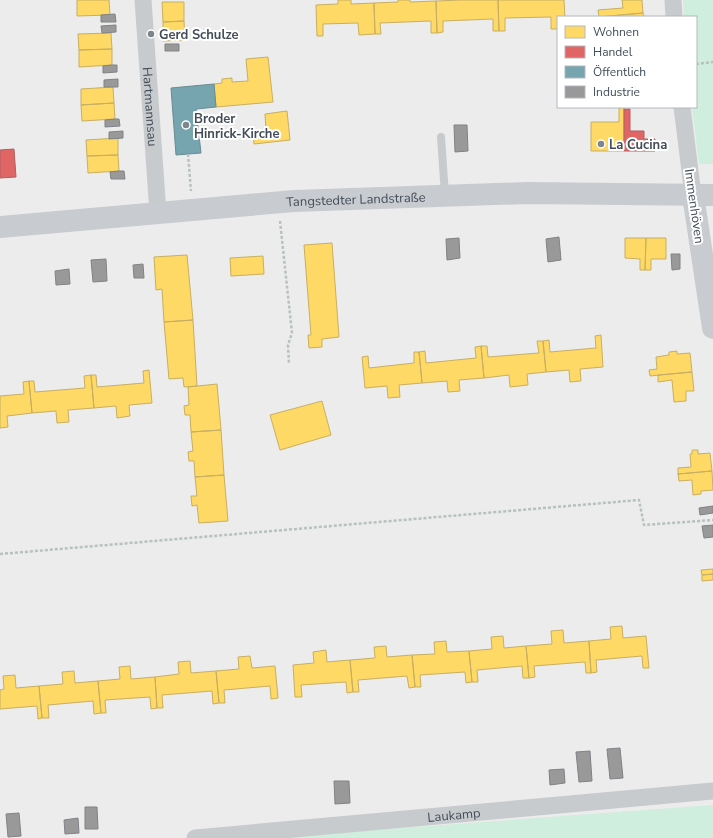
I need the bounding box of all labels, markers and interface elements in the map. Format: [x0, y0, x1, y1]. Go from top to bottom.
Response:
legend [557, 16, 697, 108]
text: Wohnen [593, 24, 639, 40]
place label: Gerd Schulze [159, 26, 239, 44]
marker: Gerd Schulze [146, 29, 156, 39]
text: Handel [593, 44, 633, 60]
text: Öffentlich [593, 64, 646, 80]
street label: Hartmannsau [138, 66, 161, 147]
text: Industrie [593, 84, 640, 100]
place label: Broder Hinrick-Kirche [194, 110, 280, 143]
marker: Broder Hinrick-Kirche [181, 120, 191, 130]
place label: La Cucina [609, 136, 667, 154]
marker: La Cucina [596, 139, 606, 149]
street label: Immenhöven [680, 168, 708, 245]
street label: Tangstedter Landstraße [285, 188, 426, 212]
street label: Laukamp [427, 804, 481, 827]

